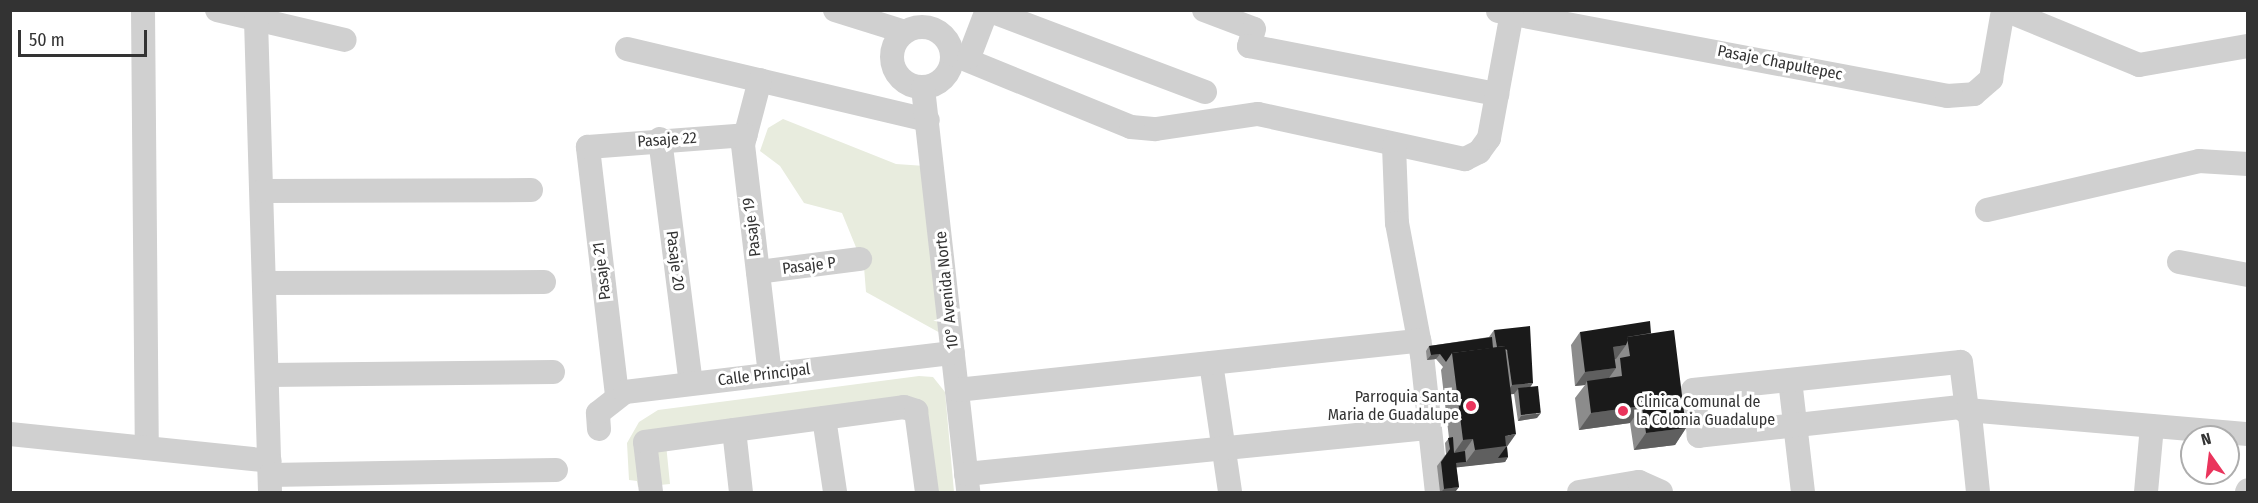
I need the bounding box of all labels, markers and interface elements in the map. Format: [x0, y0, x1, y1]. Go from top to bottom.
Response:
scale bar [21, 18, 150, 56]
text: 50 m [29, 29, 65, 51]
street label: Pasaje Chapultepec [1716, 41, 1844, 85]
street label: Pasaje 22 [637, 128, 697, 152]
street label: Pasaje 19 [739, 196, 765, 258]
street label: Pasaje 20 [662, 230, 688, 292]
street label: 10° Avenida Norte [931, 230, 963, 350]
street label: Pasaje 21 [589, 241, 615, 301]
street label: Pasaje P [781, 253, 837, 279]
street label: Calle Principal [717, 360, 811, 390]
place label: Parroquia Santa Maria de Guadalupe [1328, 387, 1459, 425]
place label: Clinica Comunal de la Colonia Guadalupe [1636, 392, 1775, 430]
marker: Parroquia Santa Maria de Guadalupe [1464, 399, 1478, 413]
marker: Clinica Comunal de la Colonia Guadalupe [1614, 402, 1632, 420]
north arrow [2180, 425, 2240, 485]
text: N [2199, 429, 2213, 449]

